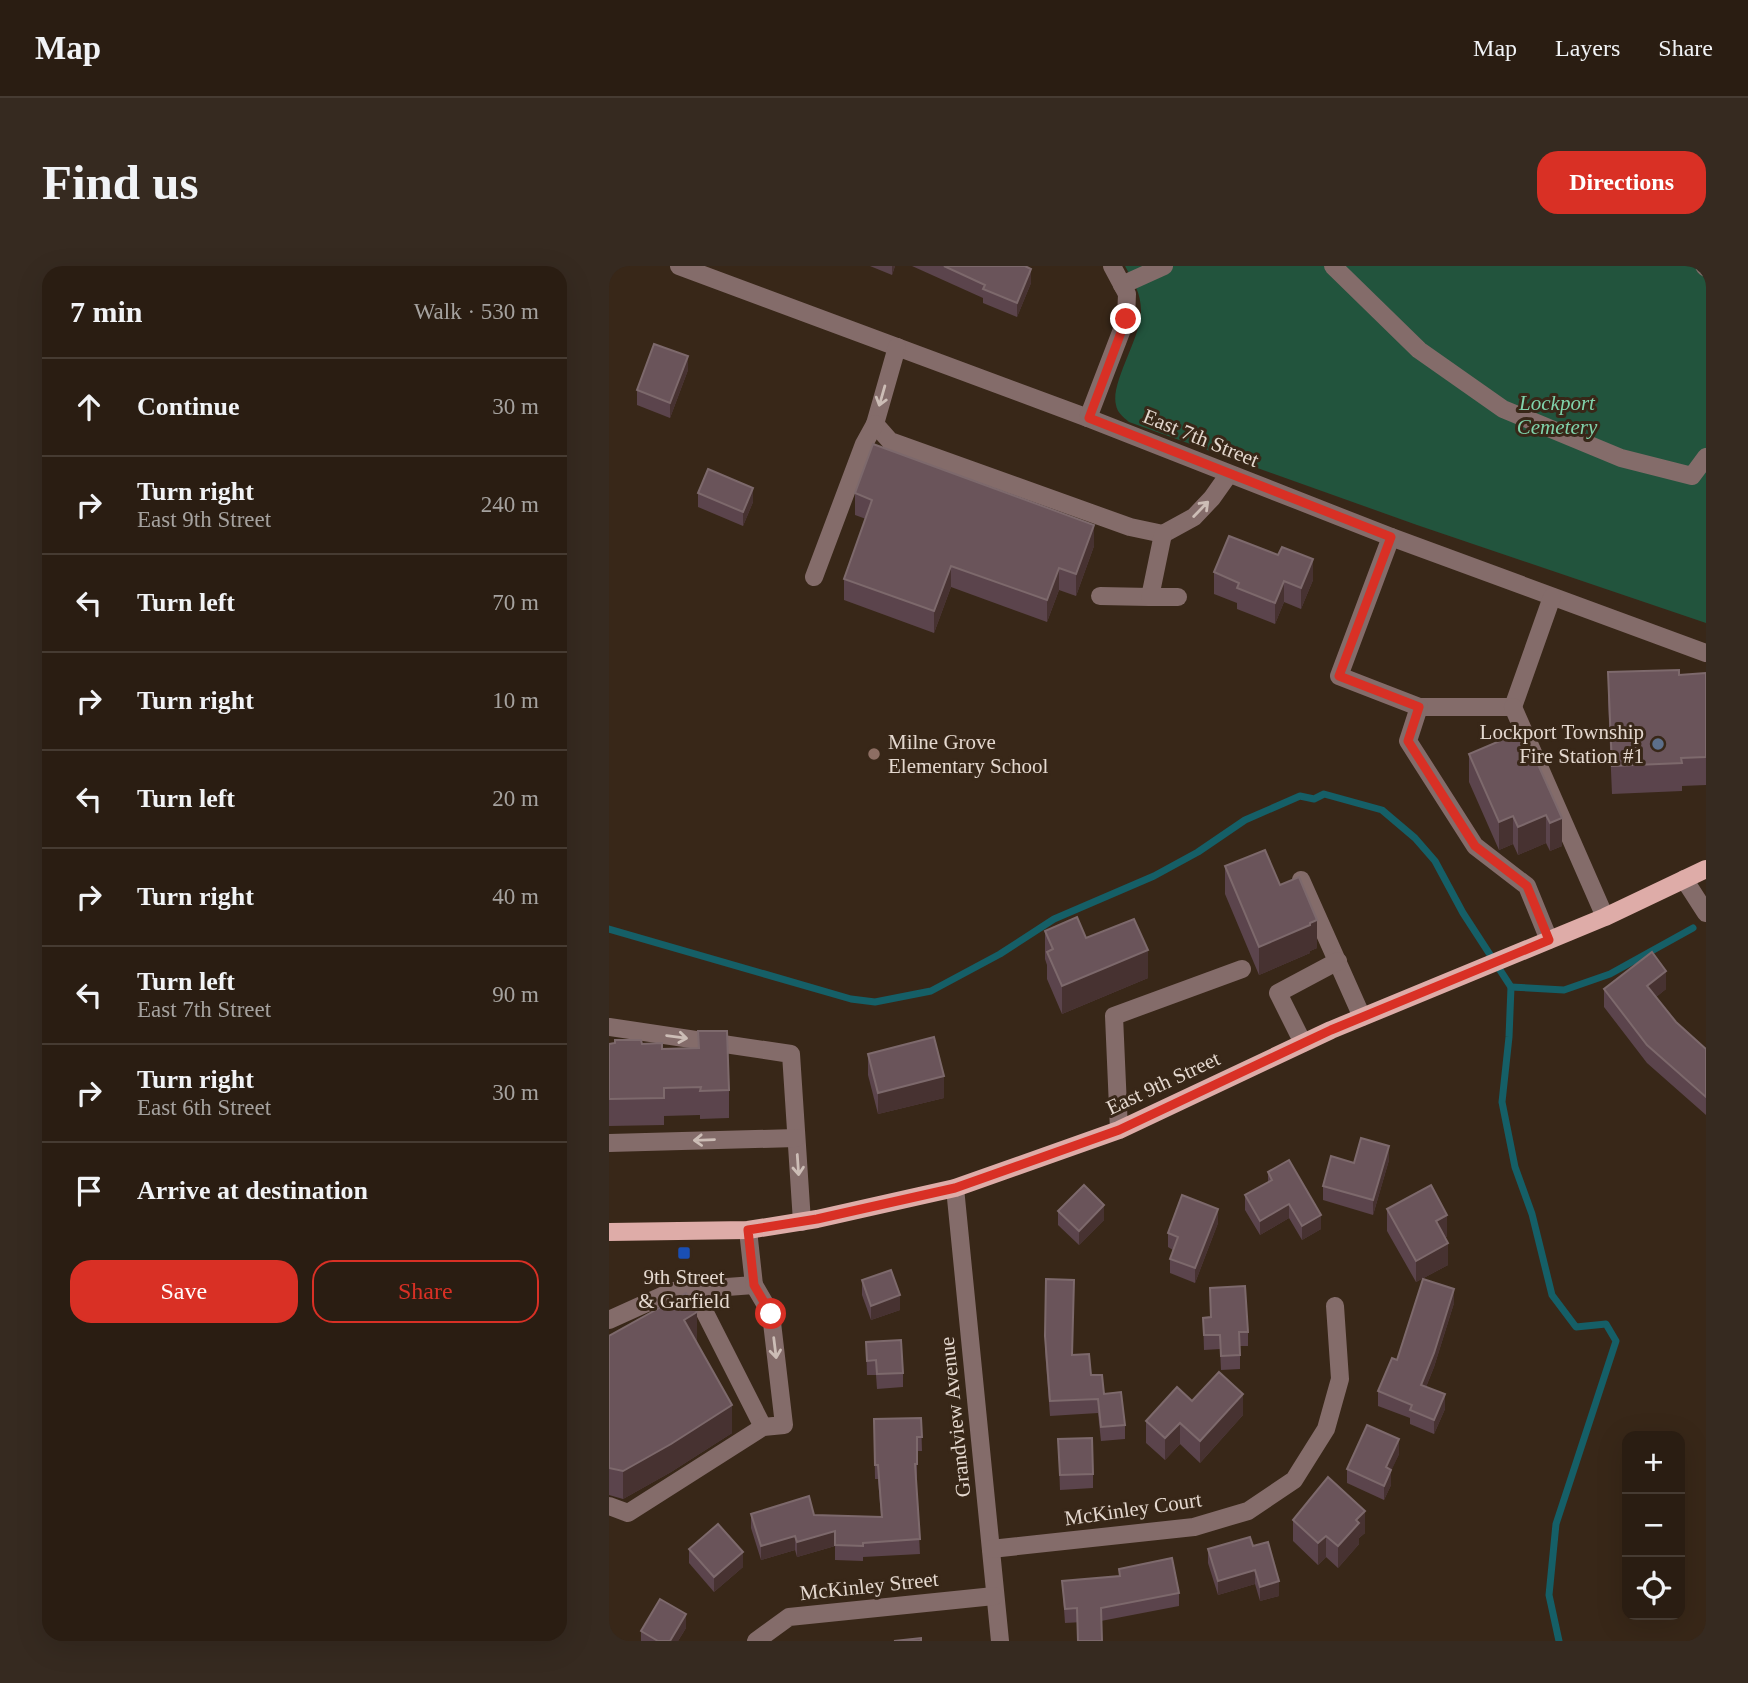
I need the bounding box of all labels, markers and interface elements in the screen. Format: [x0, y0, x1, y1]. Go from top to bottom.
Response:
text: Map [35, 30, 101, 66]
text: Map [1473, 35, 1517, 61]
text: Layers [1555, 35, 1620, 61]
text: Share [1658, 35, 1713, 61]
button: Directions [1537, 151, 1706, 214]
text: Find us [42, 155, 199, 210]
text: 7 min [70, 295, 143, 328]
text: Walk · 530 m [414, 299, 539, 324]
route end [1110, 303, 1141, 334]
one-way arrow [875, 384, 888, 407]
icon: ahead [70, 388, 108, 426]
park label: Lockport Cemetery [1517, 391, 1598, 439]
text: Continue [137, 392, 240, 421]
text: 30 m [492, 394, 539, 419]
street label: East 7th Street [1140, 404, 1262, 472]
text: Turn right [137, 477, 254, 506]
icon: right [70, 486, 108, 524]
text: 240 m [481, 492, 539, 517]
one-way arrow [1192, 501, 1209, 518]
text: East 9th Street [137, 507, 271, 532]
icon: left [70, 584, 108, 622]
text: Turn left [137, 588, 235, 617]
text: 70 m [492, 590, 539, 615]
icon: right [70, 682, 108, 720]
text: Turn right [137, 686, 254, 715]
text: 10 m [492, 688, 539, 713]
place label: Lockport Township Fire Station #1 [1480, 720, 1644, 768]
place label: Milne Grove Elementary School [888, 730, 1049, 778]
marker: Lockport Township Fire Station #1 [1650, 736, 1666, 752]
marker: Milne Grove Elementary School [866, 746, 882, 762]
icon: left [70, 780, 108, 818]
text: Turn left [137, 784, 235, 813]
text: 20 m [492, 786, 539, 811]
icon: right [70, 878, 108, 916]
text: Turn right [137, 882, 254, 911]
text: 40 m [492, 884, 539, 909]
text: Turn left [137, 967, 235, 996]
icon: left [70, 976, 108, 1014]
text: 90 m [492, 982, 539, 1007]
text: East 7th Street [137, 997, 271, 1022]
one-way arrow [665, 1031, 687, 1044]
street label: East 9th Street [1102, 1046, 1224, 1120]
text: Turn right [137, 1065, 254, 1094]
icon: right [70, 1074, 108, 1112]
text: 30 m [492, 1080, 539, 1105]
text: East 6th Street [137, 1095, 271, 1120]
one-way arrow [693, 1134, 716, 1147]
one-way arrow [792, 1154, 805, 1176]
icon: arrive [70, 1172, 108, 1210]
text: Arrive at destination [137, 1176, 368, 1205]
marker: 9th Street & Garfield [676, 1245, 692, 1261]
button: Save [70, 1260, 298, 1323]
button: Share [312, 1260, 539, 1323]
place label: 9th Street & Garfield [638, 1265, 730, 1313]
route start [755, 1298, 786, 1329]
one-way arrow [768, 1336, 781, 1359]
street label: Grandview Avenue [935, 1336, 975, 1498]
map controls [1622, 1431, 1685, 1620]
button: + [1622, 1431, 1685, 1494]
street label: McKinley Court [1063, 1487, 1203, 1531]
button: − [1622, 1494, 1685, 1557]
button: locate [1622, 1557, 1685, 1620]
street label: McKinley Street [798, 1567, 940, 1605]

